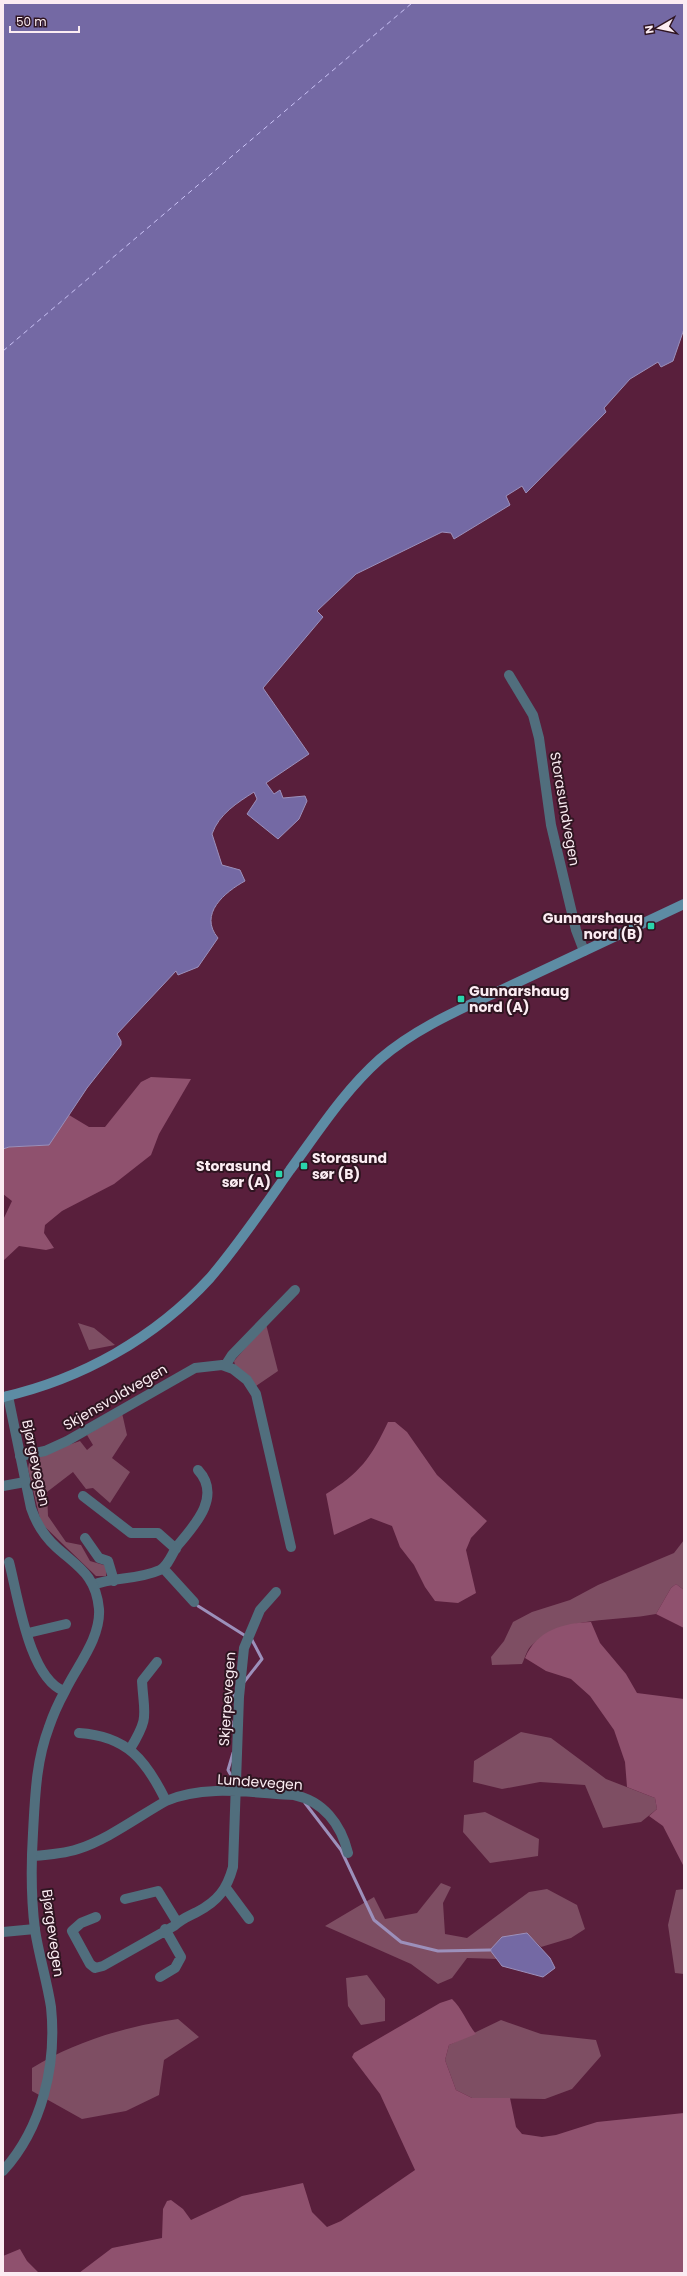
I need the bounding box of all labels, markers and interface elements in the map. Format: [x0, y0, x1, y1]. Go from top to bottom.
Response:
scale bar [10, 8, 79, 34]
north arrow [639, 8, 679, 48]
text: 50 m [16, 13, 47, 30]
text: N [641, 24, 658, 35]
street label: Storasundvegen [545, 750, 585, 868]
place label: Gunnarshaug nord (B) [543, 908, 643, 944]
marker: Gunnarshaug nord (B) [646, 921, 656, 931]
place label: Gunnarshaug nord (A) [469, 981, 569, 1017]
marker: Gunnarshaug nord (A) [456, 994, 466, 1004]
place label: Storasund sør (B) [312, 1148, 387, 1184]
place label: Storasund sør (A) [196, 1156, 271, 1192]
marker: Storasund sør (B) [299, 1161, 309, 1171]
marker: Storasund sør (A) [274, 1169, 284, 1179]
street label: Skjensvoldvegen [59, 1359, 171, 1435]
street label: Bjørgevegen [17, 1418, 55, 1508]
street label: Skjerpevegen [214, 1651, 240, 1747]
street label: Lundevegen [217, 1769, 303, 1795]
street label: Bjørgevegen [37, 1888, 69, 1978]

